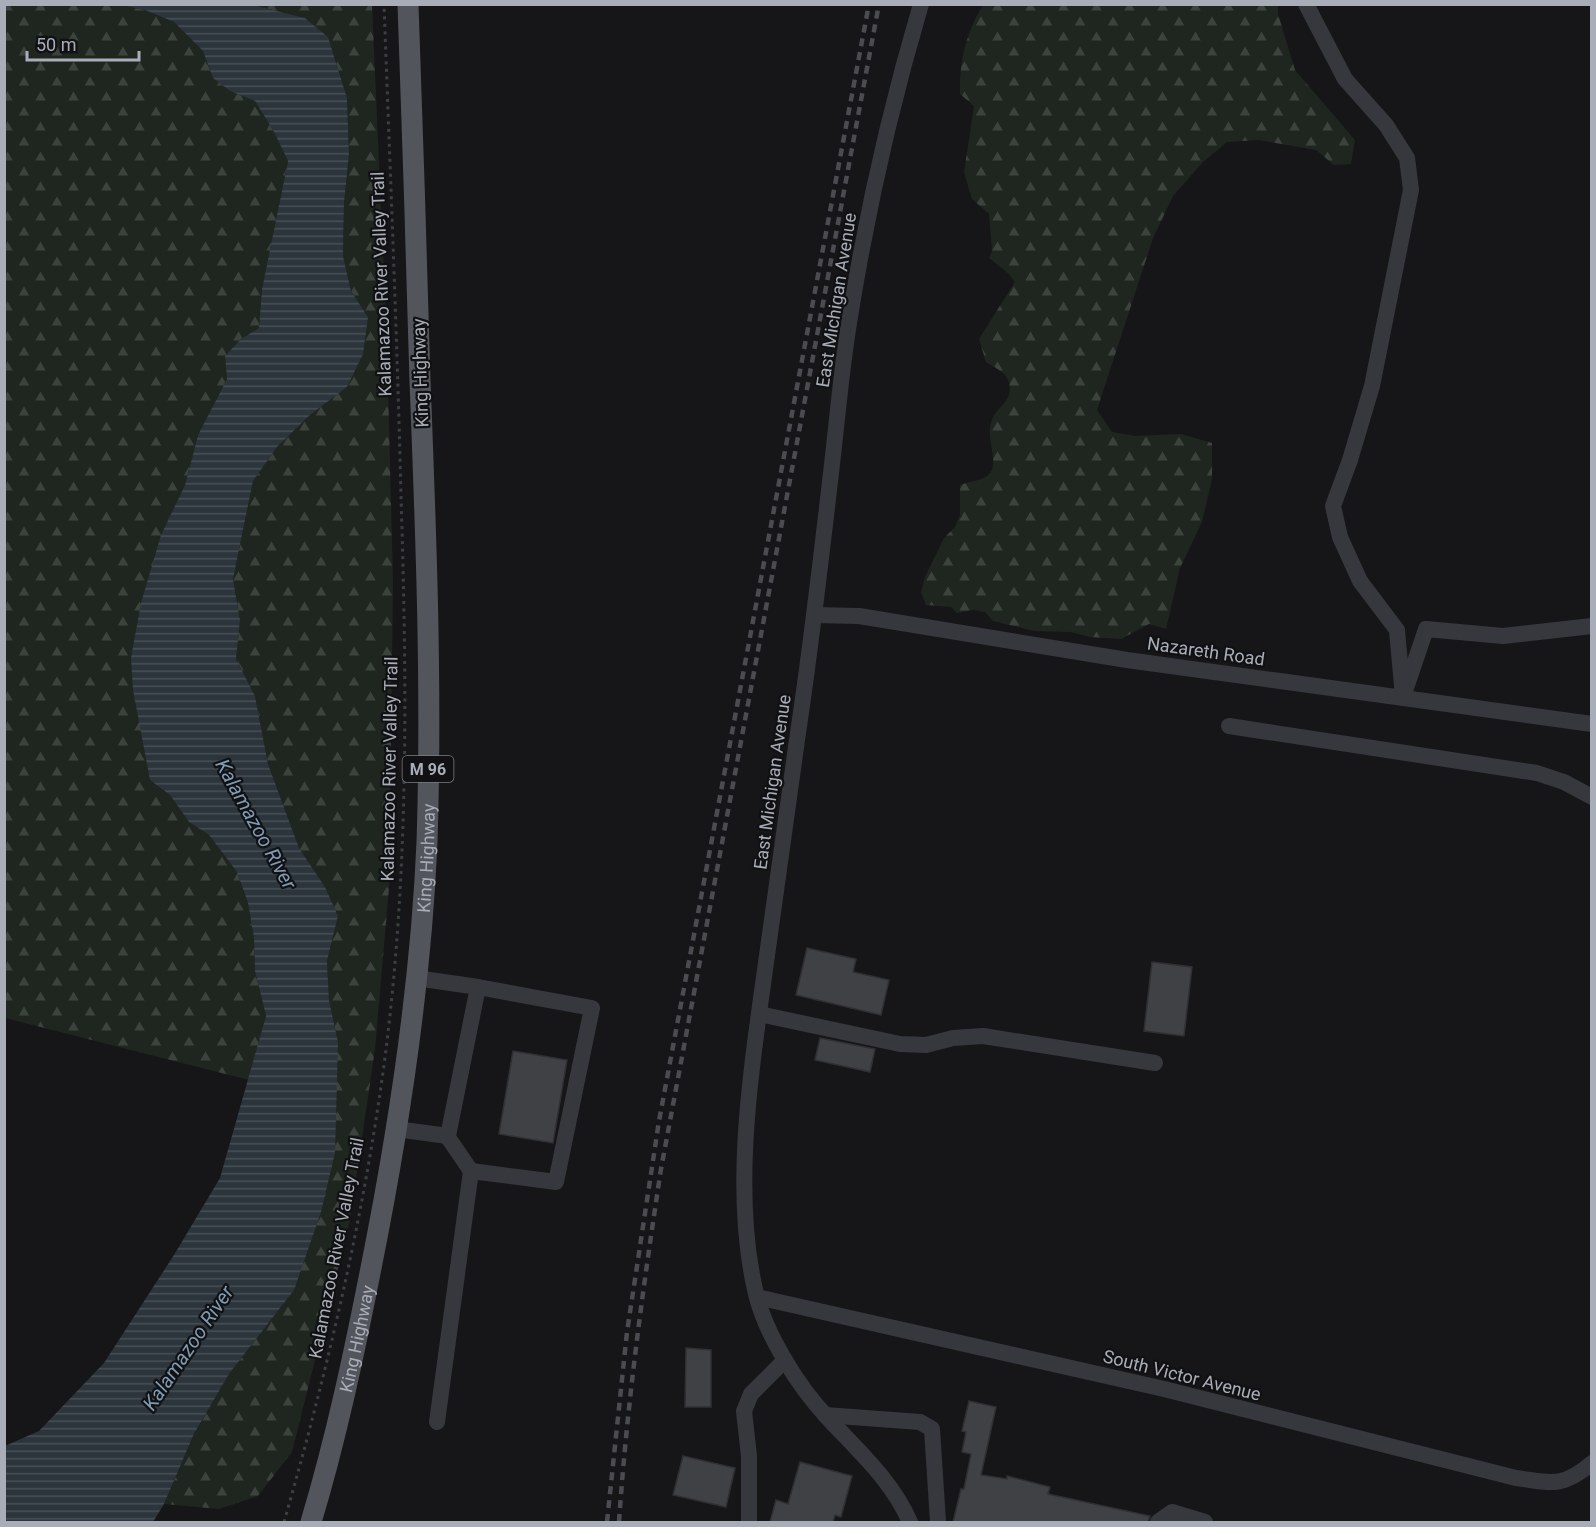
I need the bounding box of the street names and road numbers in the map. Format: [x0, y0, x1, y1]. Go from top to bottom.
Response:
street label: Kalamazoo River Valley Trail [367, 171, 395, 397]
street label: East Michigan Avenue [812, 211, 860, 389]
street label: King Highway [408, 318, 432, 428]
street label: Nazareth Road [1146, 632, 1266, 670]
street label: Kalamazoo River Valley Trail [377, 656, 401, 882]
street label: East Michigan Avenue [749, 693, 795, 871]
road number: M 96 [402, 756, 454, 782]
street label: King Highway [412, 803, 439, 913]
street label: Kalamazoo River Valley Trail [304, 1136, 368, 1360]
street label: King Highway [335, 1283, 378, 1394]
street label: South Victor Avenue [1101, 1345, 1263, 1405]

